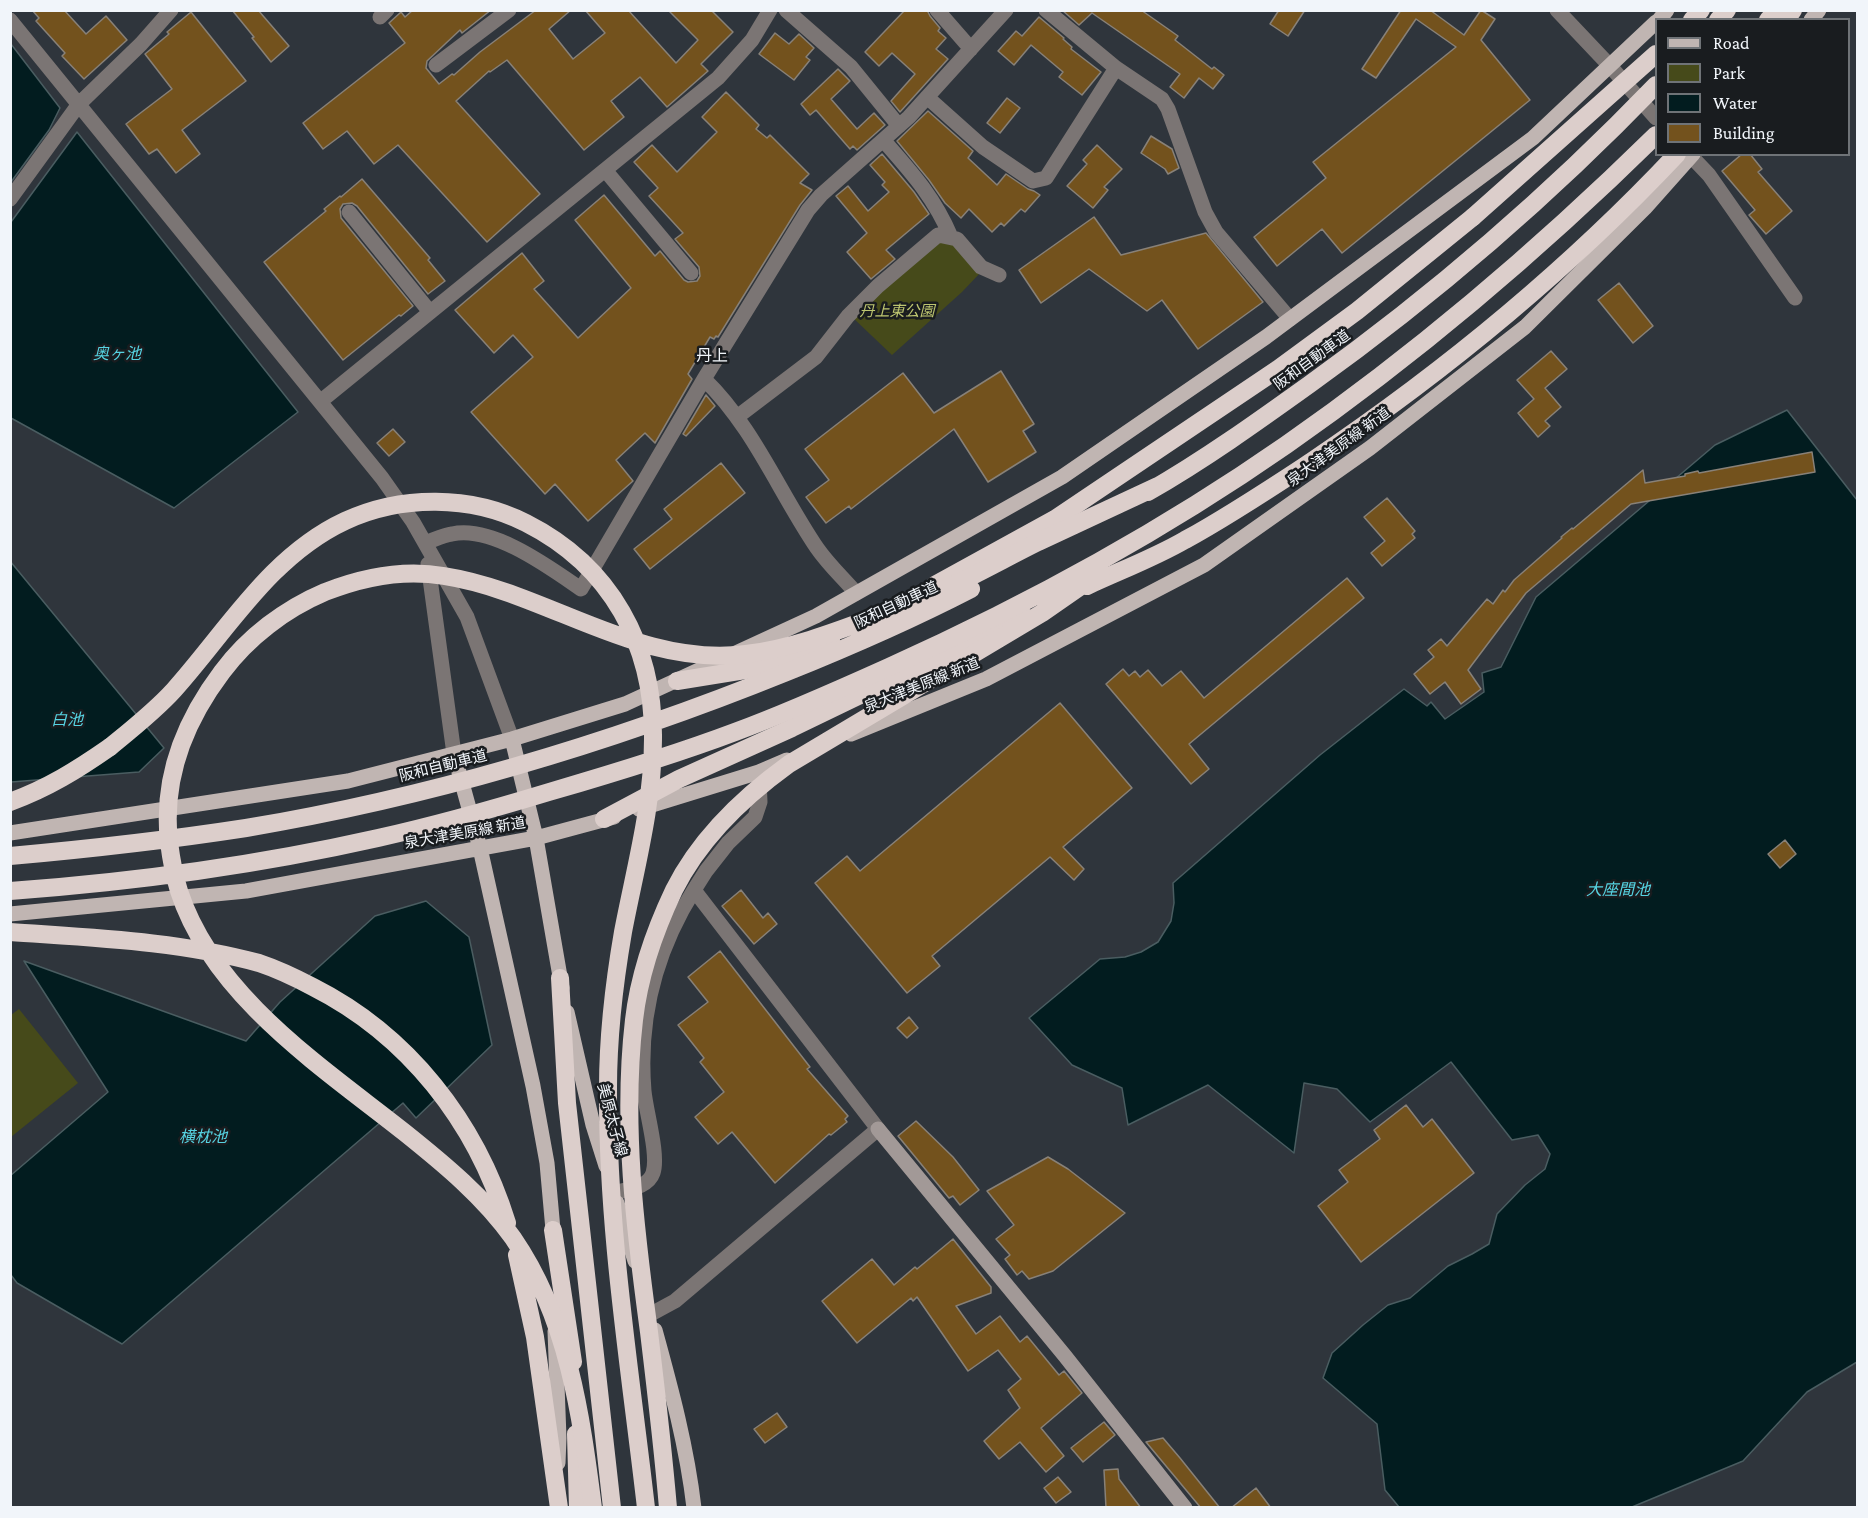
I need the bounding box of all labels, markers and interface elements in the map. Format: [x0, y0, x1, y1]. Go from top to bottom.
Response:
legend [1655, 18, 1850, 156]
text: Road [1713, 33, 1750, 53]
text: Park [1713, 63, 1745, 83]
text: Water [1713, 93, 1757, 113]
text: Building [1713, 123, 1774, 143]
park label: 丹上東公園 [860, 302, 934, 320]
street label: 阪和自動車道 [1270, 326, 1354, 394]
water label: 奥ヶ池 [93, 344, 141, 364]
district label: 丹上 [696, 346, 728, 366]
street label: 泉大津美原線 新道 [1284, 404, 1394, 490]
street label: 阪和自動車道 [851, 578, 941, 632]
street label: 泉大津美原線 新道 [862, 654, 982, 716]
water label: 白池 [51, 710, 83, 730]
street label: 阪和自動車道 [397, 746, 489, 786]
street label: 泉大津美原線 新道 [403, 813, 527, 853]
water label: 大座間池 [1586, 880, 1650, 900]
street label: 美原太子線 [594, 1081, 630, 1159]
water label: 横枕池 [179, 1127, 227, 1147]

